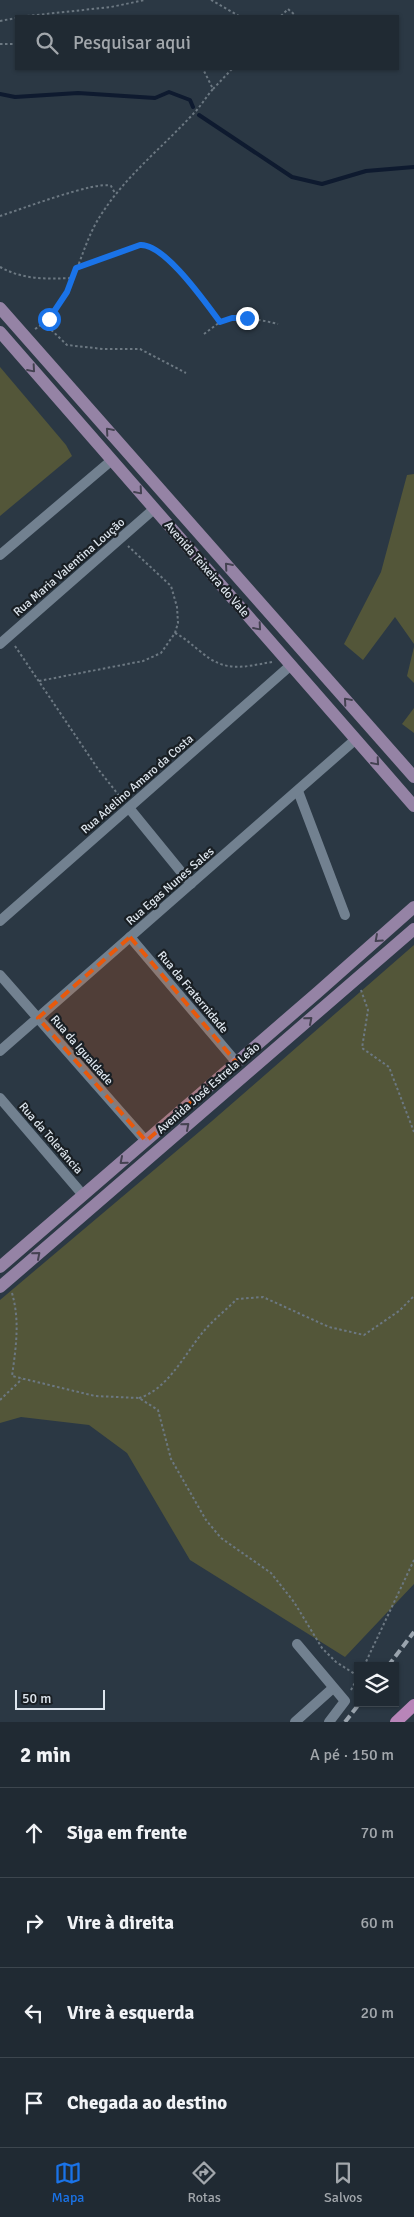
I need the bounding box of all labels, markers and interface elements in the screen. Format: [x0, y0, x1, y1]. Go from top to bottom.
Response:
search box [15, 15, 399, 70]
icon: search [33, 29, 61, 57]
text: Pesquisar aqui [73, 31, 191, 55]
route end [236, 307, 259, 330]
route start [38, 308, 61, 331]
one-way arrow [26, 364, 35, 373]
one-way arrow [105, 428, 114, 437]
one-way arrow [133, 486, 142, 495]
street label: Rua Maria Valentina Loução [11, 515, 128, 620]
street label: Avenida Teixeira do Vale [161, 518, 252, 620]
one-way arrow [225, 563, 234, 572]
one-way arrow [252, 621, 261, 630]
one-way arrow [344, 698, 353, 707]
street label: Rua Adelino Amaro da Costa [78, 731, 197, 837]
one-way arrow [370, 757, 379, 766]
street label: Rua Egas Nunes Sales [123, 844, 217, 929]
one-way arrow [374, 933, 383, 942]
street label: Rua da Fraternidade [154, 948, 231, 1036]
street label: Rua da Igualdade [47, 1012, 116, 1088]
one-way arrow [304, 1016, 313, 1025]
street label: Avenida José Estrela Leão [154, 1039, 263, 1137]
street label: Rua da Tolerância [15, 1099, 86, 1177]
one-way arrow [181, 1123, 190, 1132]
one-way arrow [120, 1155, 129, 1164]
one-way arrow [31, 1252, 40, 1261]
map controls [354, 1662, 399, 1707]
button: layers [354, 1662, 399, 1707]
scale bar [15, 1687, 105, 1710]
text: 50 m [22, 1690, 51, 1707]
text: 2 min [20, 1742, 71, 1768]
text: A pé · 150 m [310, 1745, 394, 1765]
icon: ahead [20, 1819, 48, 1847]
text: Siga em frente [67, 1821, 187, 1845]
text: 70 m [360, 1823, 394, 1843]
icon: right [20, 1909, 48, 1937]
text: Vire à direita [67, 1911, 174, 1935]
text: 60 m [360, 1913, 394, 1933]
icon: left [20, 1999, 48, 2027]
text: Vire à esquerda [67, 2001, 194, 2025]
text: 20 m [360, 2003, 394, 2023]
icon: arrive [20, 2089, 48, 2117]
text: Chegada ao destino [67, 2091, 227, 2115]
tab: Mapa [52, 2159, 84, 2206]
tab: Rotas [187, 2159, 221, 2206]
tab: Salvos [324, 2159, 362, 2206]

